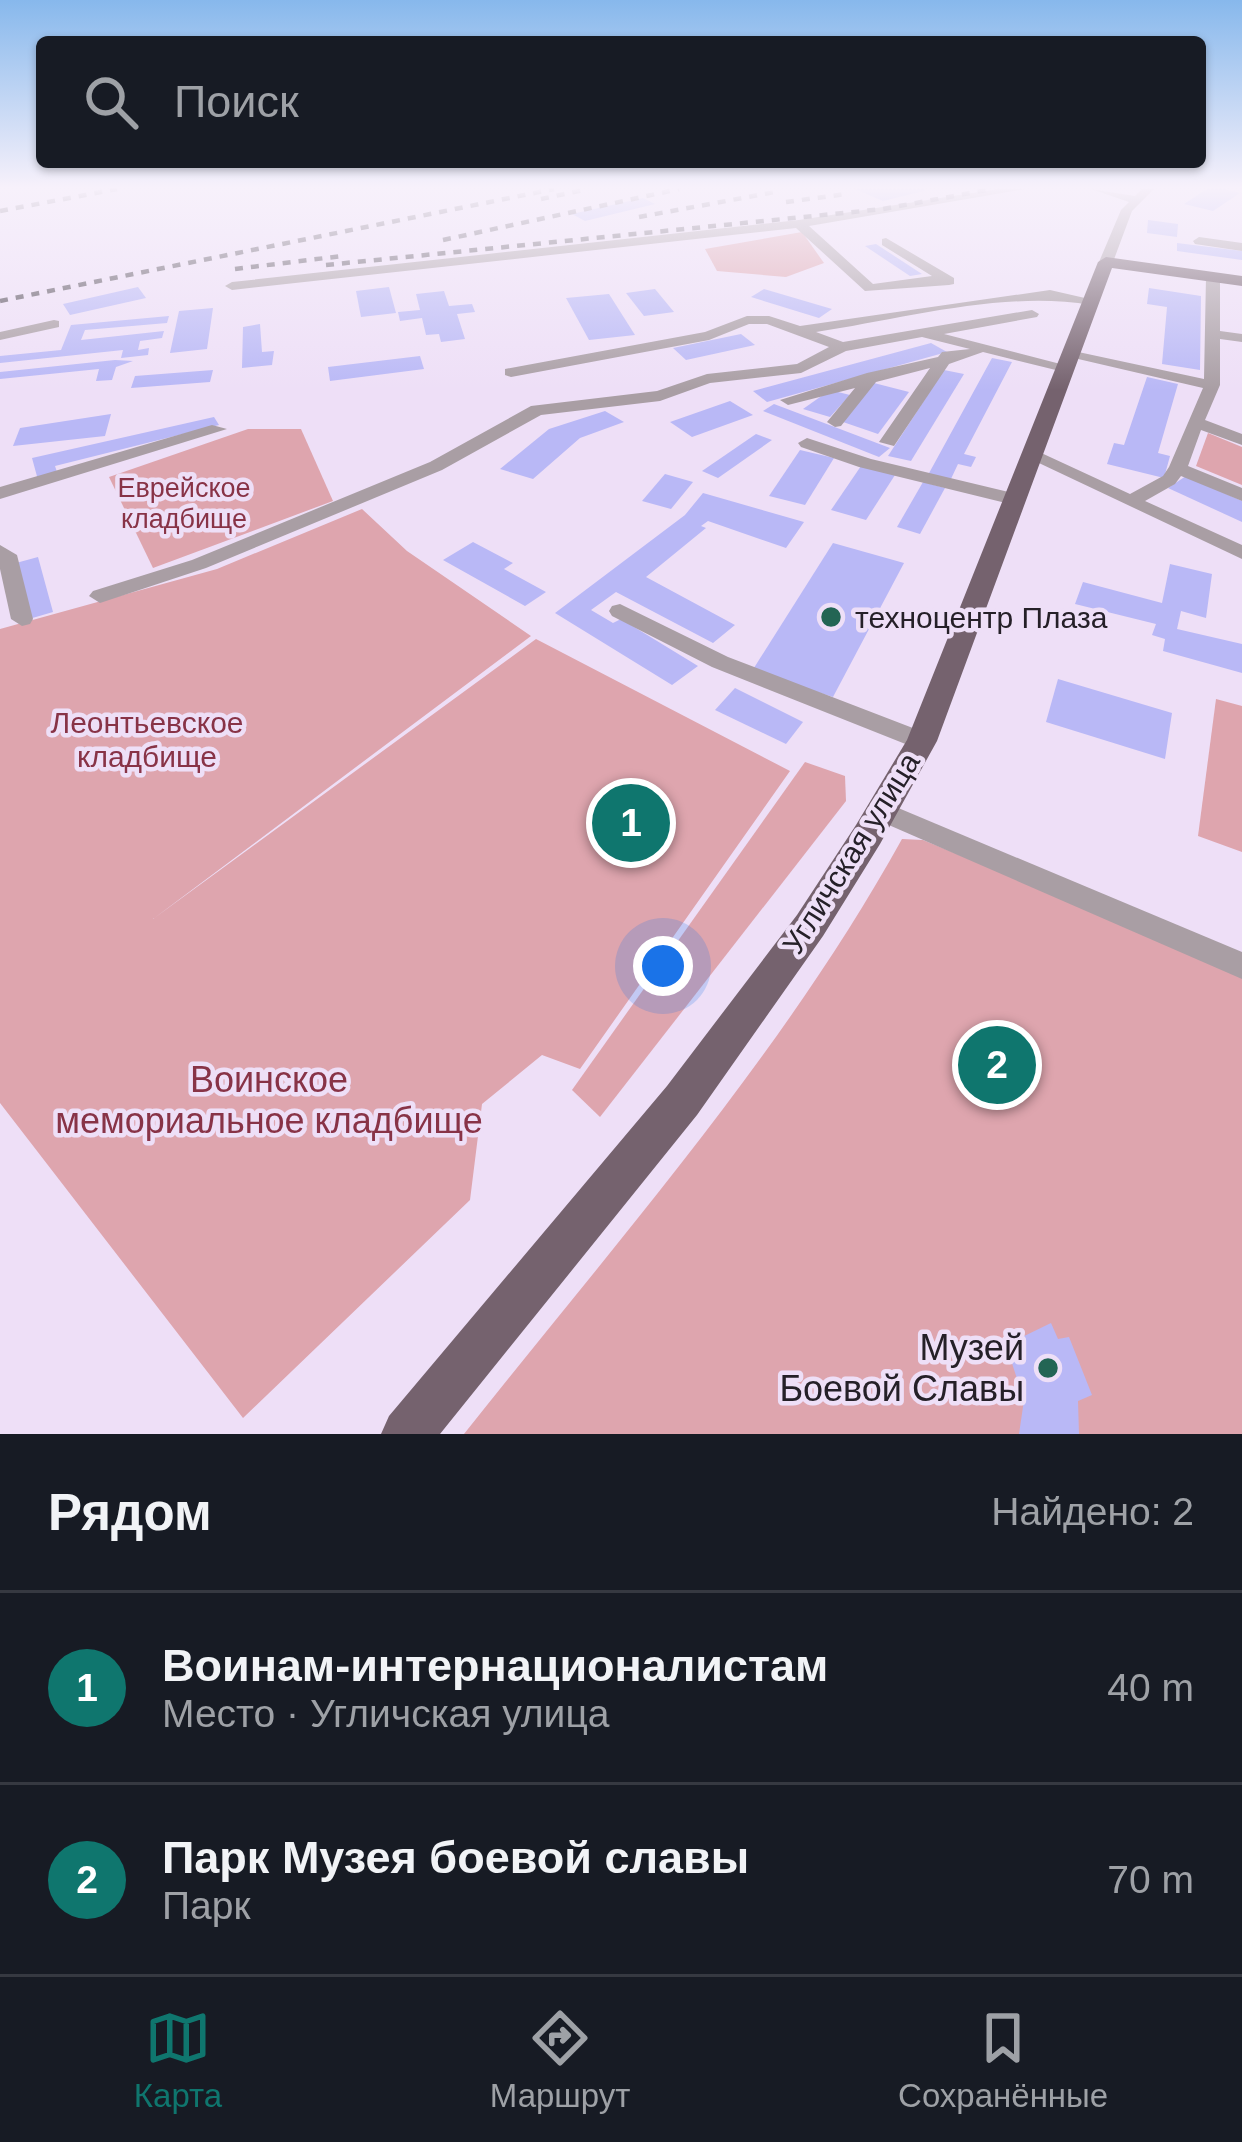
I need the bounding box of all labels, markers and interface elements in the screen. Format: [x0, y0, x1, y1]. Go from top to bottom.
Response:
search box [36, 36, 1206, 168]
icon: search [78, 69, 144, 135]
text: Поиск [174, 76, 299, 127]
park label: Еврейское кладбище [117, 473, 251, 534]
place label: техноцентр Плаза [855, 601, 1108, 634]
marker: техноцентр Плаза [818, 604, 844, 630]
park label: Леонтьевское кладбище [50, 706, 244, 773]
street label: Угличская улица [776, 746, 926, 959]
pin: 1 [592, 778, 670, 868]
your location [633, 936, 693, 996]
pin: 2 [958, 1020, 1036, 1110]
park label: Воинское мемориальное кладбище [55, 1059, 483, 1141]
place label: Музей Боевой Славы [779, 1327, 1024, 1409]
marker: Музей Боевой Славы [1035, 1355, 1061, 1381]
text: Рядом [48, 1484, 212, 1541]
text: Найдено: 2 [991, 1490, 1194, 1533]
text: Воинам-интернационалистам [162, 1640, 828, 1691]
text: 1 [76, 1666, 98, 1709]
text: 40 m [1107, 1666, 1194, 1709]
text: Место · Угличская улица [162, 1692, 609, 1735]
text: Парк Музея боевой славы [162, 1832, 749, 1883]
text: 2 [76, 1858, 98, 1901]
text: 70 m [1107, 1858, 1194, 1901]
text: Парк [162, 1884, 250, 1927]
tab: Карта [134, 2005, 222, 2115]
tab: Маршрут [490, 2005, 630, 2115]
tab: Сохранённые [898, 2005, 1108, 2115]

